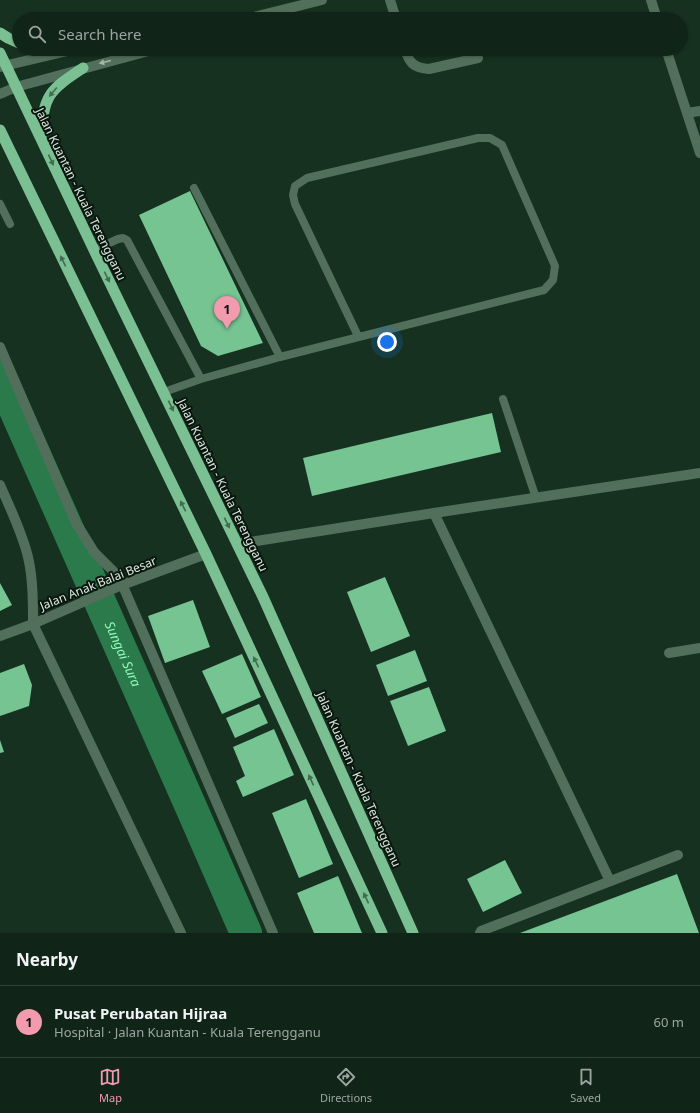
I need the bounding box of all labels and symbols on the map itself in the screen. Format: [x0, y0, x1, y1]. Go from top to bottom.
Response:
one-way arrow [99, 59, 111, 65]
one-way arrow [48, 86, 57, 97]
street label: Jalan Kuantan - Kuala Terengganu [31, 104, 130, 283]
one-way arrow [48, 154, 54, 166]
one-way arrow [60, 255, 66, 266]
one-way arrow [104, 272, 110, 283]
pin: 1 [214, 296, 240, 329]
your location [377, 332, 397, 352]
street label: Jalan Kuantan - Kuala Terengganu [173, 395, 272, 574]
one-way arrow [168, 401, 174, 412]
one-way arrow [180, 501, 186, 512]
one-way arrow [224, 518, 230, 529]
street label: Jalan Anak Balai Besar [36, 552, 159, 615]
water label: Sungai Sura [101, 618, 146, 690]
one-way arrow [253, 656, 259, 668]
street label: Jalan Kuantan - Kuala Terengganu [312, 688, 405, 869]
one-way arrow [308, 774, 314, 785]
one-way arrow [363, 892, 369, 903]

